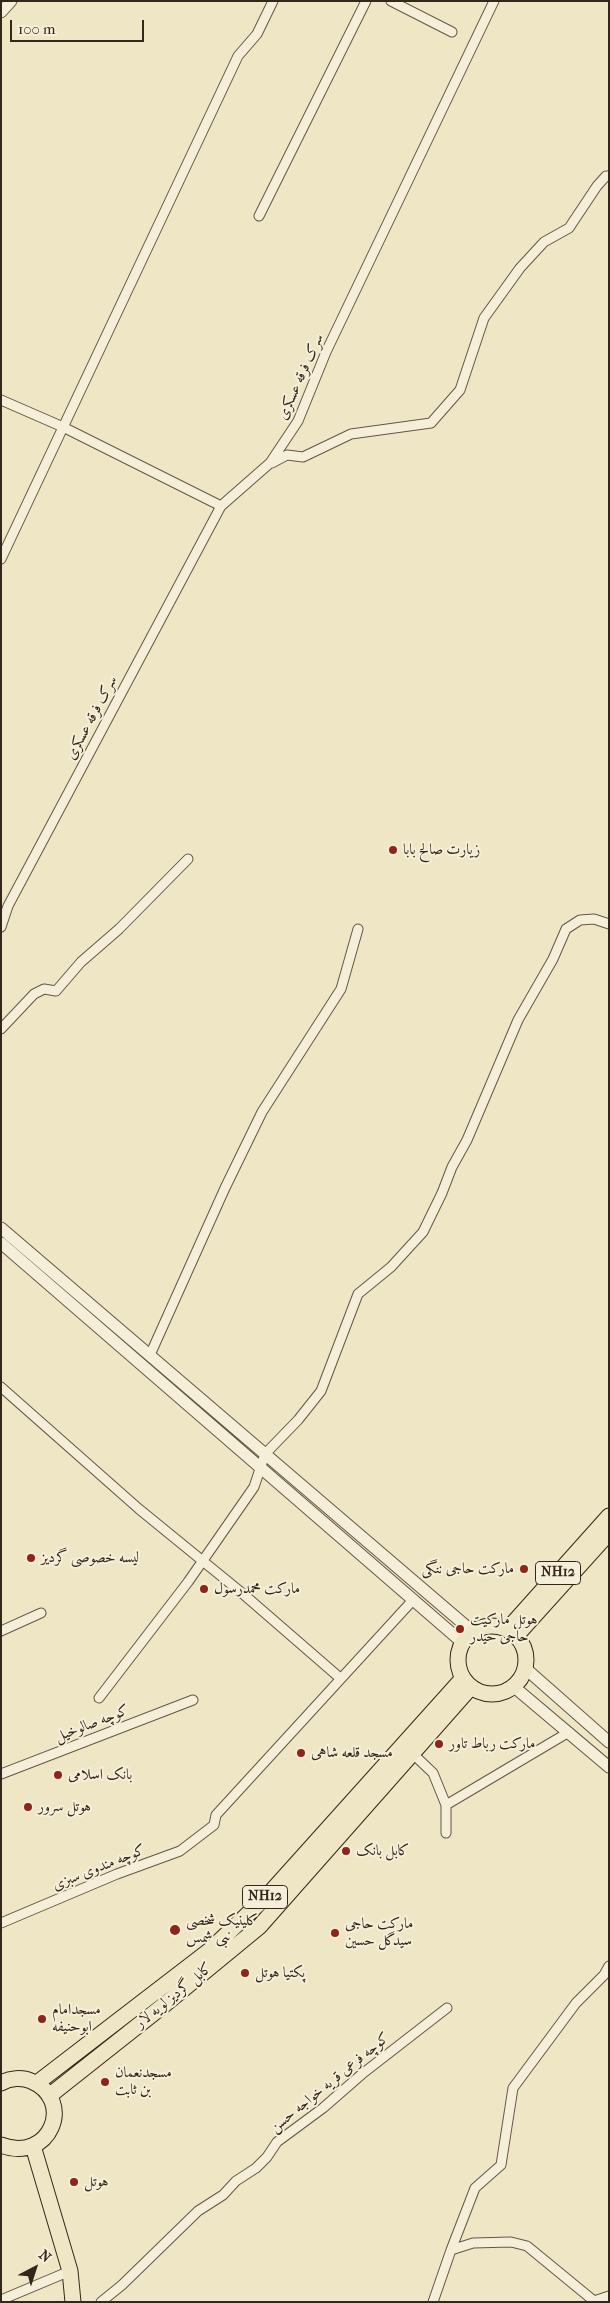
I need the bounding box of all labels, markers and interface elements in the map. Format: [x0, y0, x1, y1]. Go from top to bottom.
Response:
scale bar [12, 10, 146, 42]
text: 100 m [18, 20, 56, 38]
street label: سرک فرقه عسکری [274, 331, 328, 423]
street label: سرک فرقه عسکری [62, 673, 122, 763]
place label: زیارت صالح بابا [403, 841, 480, 859]
marker: زیارت صالح بابا [387, 844, 399, 856]
place label: لیسه خصوصی گردیز [41, 1549, 139, 1567]
marker: لیسه خصوصی گردیز [25, 1552, 37, 1564]
place label: مارکت حاجی ننگی [421, 1560, 514, 1578]
road number: NH12 [536, 1562, 580, 1585]
marker: مارکت حاجی ننگی [518, 1563, 530, 1575]
place label: مارکت محمدرسول [214, 1580, 300, 1598]
marker: مارکت محمدرسول [198, 1583, 210, 1595]
place label: هوتل مارکیت حاجی حیدر [470, 1611, 538, 1646]
marker: هوتل مارکیت حاجی حیدر [454, 1623, 466, 1635]
street label: کوچه صالوخیل [52, 1702, 132, 1746]
place label: مارکت رباط تاور [449, 1735, 535, 1753]
marker: مارکت رباط تاور [433, 1738, 445, 1750]
place label: مسجد قلعه شاهی [311, 1744, 393, 1762]
marker: مسجد قلعه شاهی [295, 1747, 307, 1759]
place label: بانک اسلامی [68, 1766, 132, 1784]
marker: بانک اسلامی [52, 1769, 64, 1781]
place label: هوتل سرور [38, 1798, 91, 1816]
marker: هوتل سرور [22, 1801, 34, 1813]
street label: کوچه مندوی سبزی [50, 1841, 148, 1895]
place label: کابل بانک [356, 1842, 409, 1860]
marker: کابل بانک [340, 1845, 352, 1857]
road number: NH12 [242, 1885, 288, 1908]
place label: کلینیک شخصی نبی شمس [186, 1912, 258, 1947]
place label: مارکت حاجی سیدگل حسین [345, 1915, 413, 1950]
marker: کلینیک شخصی نبی شمس [168, 1923, 182, 1937]
marker: مارکت حاجی سیدگل حسین [329, 1927, 341, 1939]
street label: کابل گردیز لویه لار [132, 1959, 216, 2033]
place label: پکتیا هوتل [255, 1964, 305, 1982]
marker: پکتیا هوتل [239, 1967, 251, 1979]
place label: مسجدامام ابوحنیفه [52, 2001, 101, 2036]
marker: مسجدامام ابوحنیفه [36, 2013, 48, 2025]
street label: کوچه فرعی قریه خواجه حسن [266, 2029, 394, 2137]
place label: مسجدنعمان بن ثابت [115, 2064, 172, 2099]
marker: مسجدنعمان بن ثابت [99, 2076, 111, 2088]
place label: هوتل [84, 2173, 108, 2191]
marker: هوتل [68, 2176, 80, 2188]
north arrow [10, 2243, 60, 2293]
text: N [35, 2246, 54, 2266]

